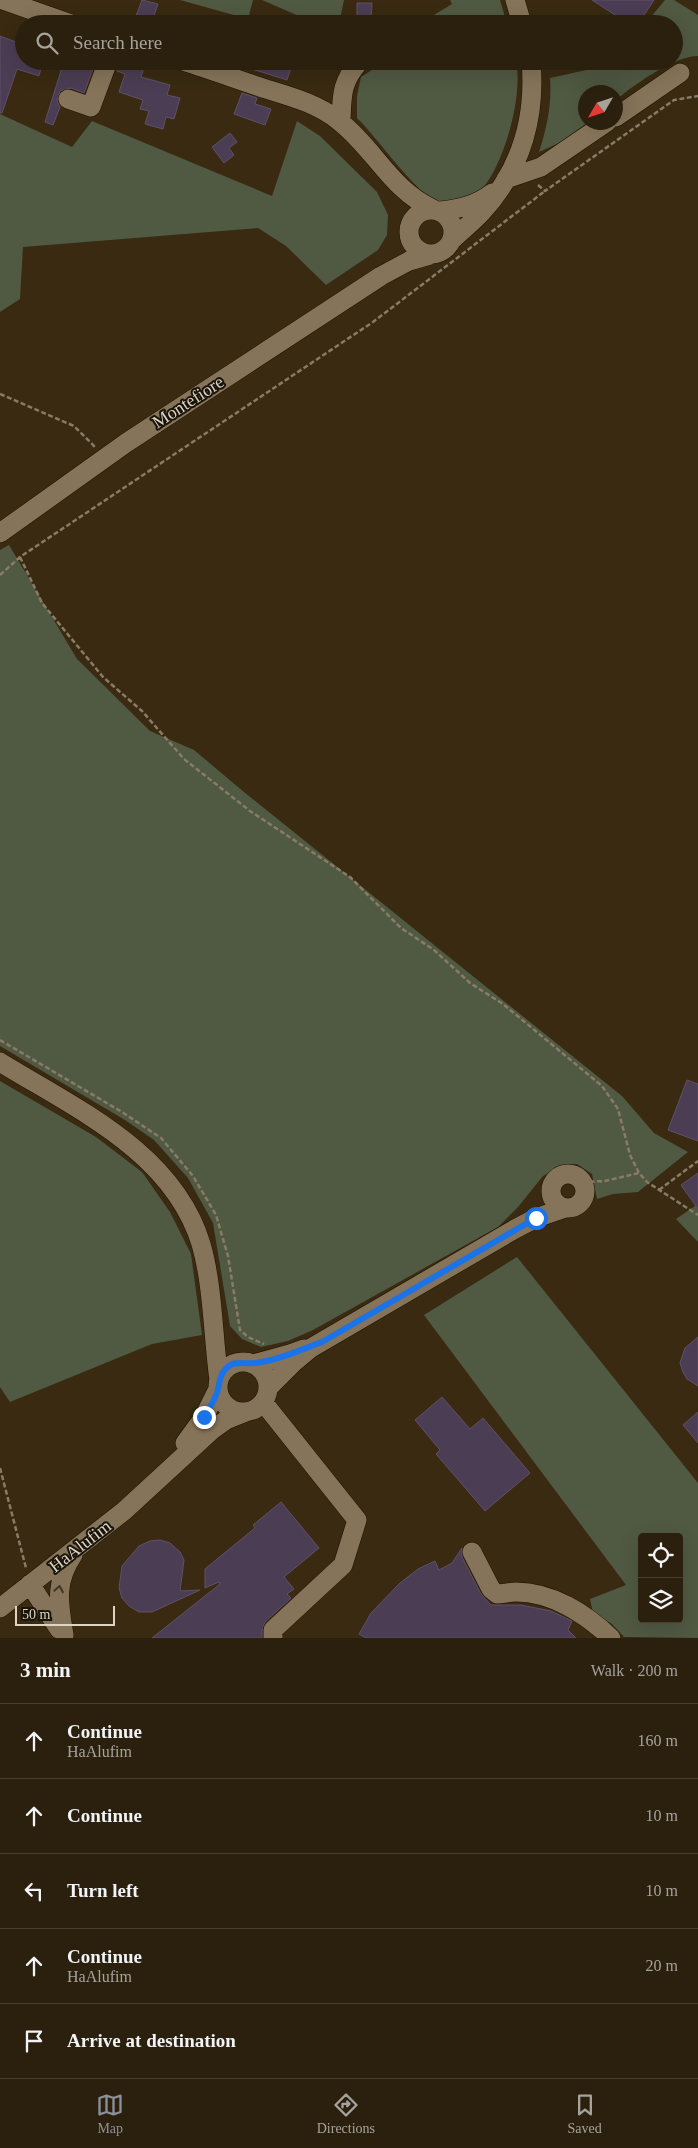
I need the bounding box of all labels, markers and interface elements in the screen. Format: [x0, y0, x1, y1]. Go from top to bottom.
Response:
search box [15, 15, 683, 70]
icon: search [33, 29, 61, 57]
text: Search here [73, 32, 162, 53]
north arrow [578, 85, 623, 130]
street label: Montefiore [149, 372, 227, 432]
route start [525, 1207, 548, 1230]
route end [193, 1406, 216, 1429]
street label: HaAlufim [45, 1516, 115, 1576]
map controls [638, 1533, 683, 1623]
button: locate [638, 1533, 683, 1578]
button: layers [638, 1578, 683, 1623]
one-way arrow [54, 1585, 64, 1594]
scale bar [15, 1603, 115, 1626]
text: 50 m [22, 1607, 50, 1622]
text: 3 min [20, 1658, 71, 1682]
text: Walk · 200 m [591, 1662, 678, 1679]
text: Continue [67, 1721, 142, 1742]
icon: ahead [20, 1727, 48, 1755]
text: 160 m [638, 1732, 678, 1749]
text: HaAlufim [67, 1743, 132, 1760]
icon: ahead [20, 1802, 48, 1830]
text: Continue [67, 1805, 142, 1826]
text: 10 m [646, 1807, 678, 1824]
icon: left [20, 1877, 48, 1905]
text: Turn left [67, 1880, 139, 1901]
text: 10 m [646, 1882, 678, 1899]
text: Continue [67, 1946, 142, 1967]
icon: ahead [20, 1952, 48, 1980]
text: 20 m [646, 1957, 678, 1974]
text: HaAlufim [67, 1968, 132, 1985]
icon: arrive [20, 2027, 48, 2055]
text: Arrive at destination [67, 2030, 236, 2051]
tab: Map [96, 2091, 124, 2137]
tab: Directions [317, 2091, 375, 2137]
tab: Saved [568, 2091, 602, 2137]

